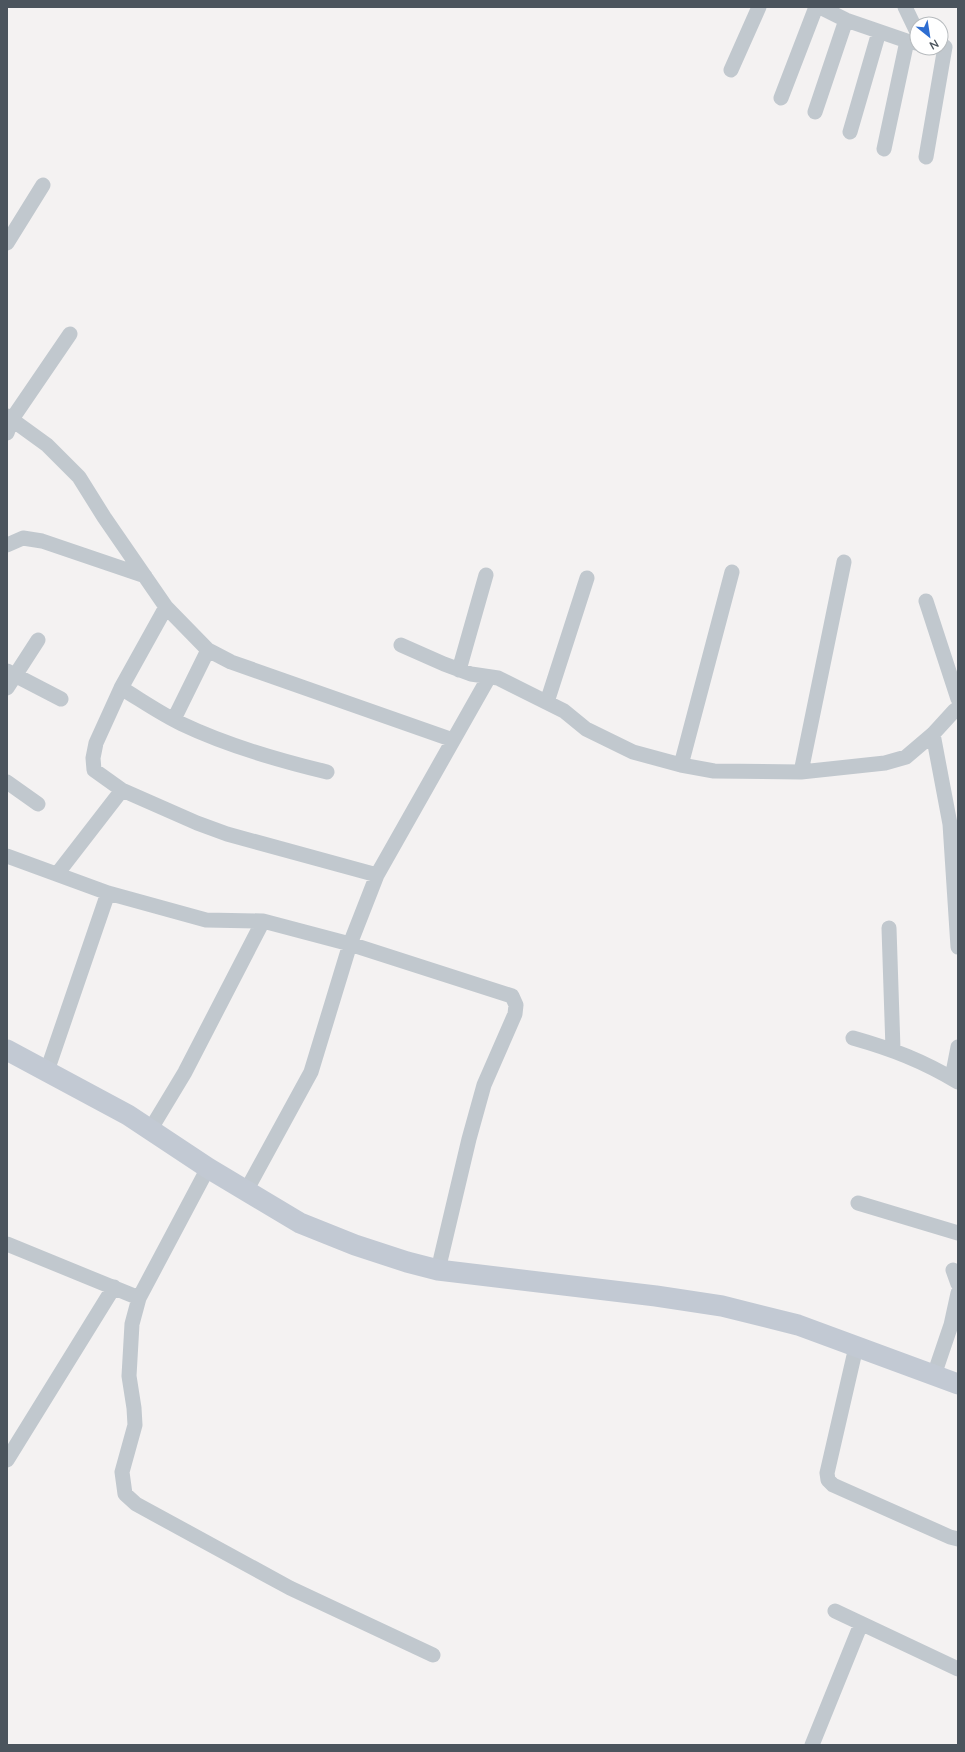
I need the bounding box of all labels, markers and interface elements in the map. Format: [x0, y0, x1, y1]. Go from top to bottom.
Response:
north arrow [909, 16, 949, 56]
text: N [927, 37, 941, 53]

